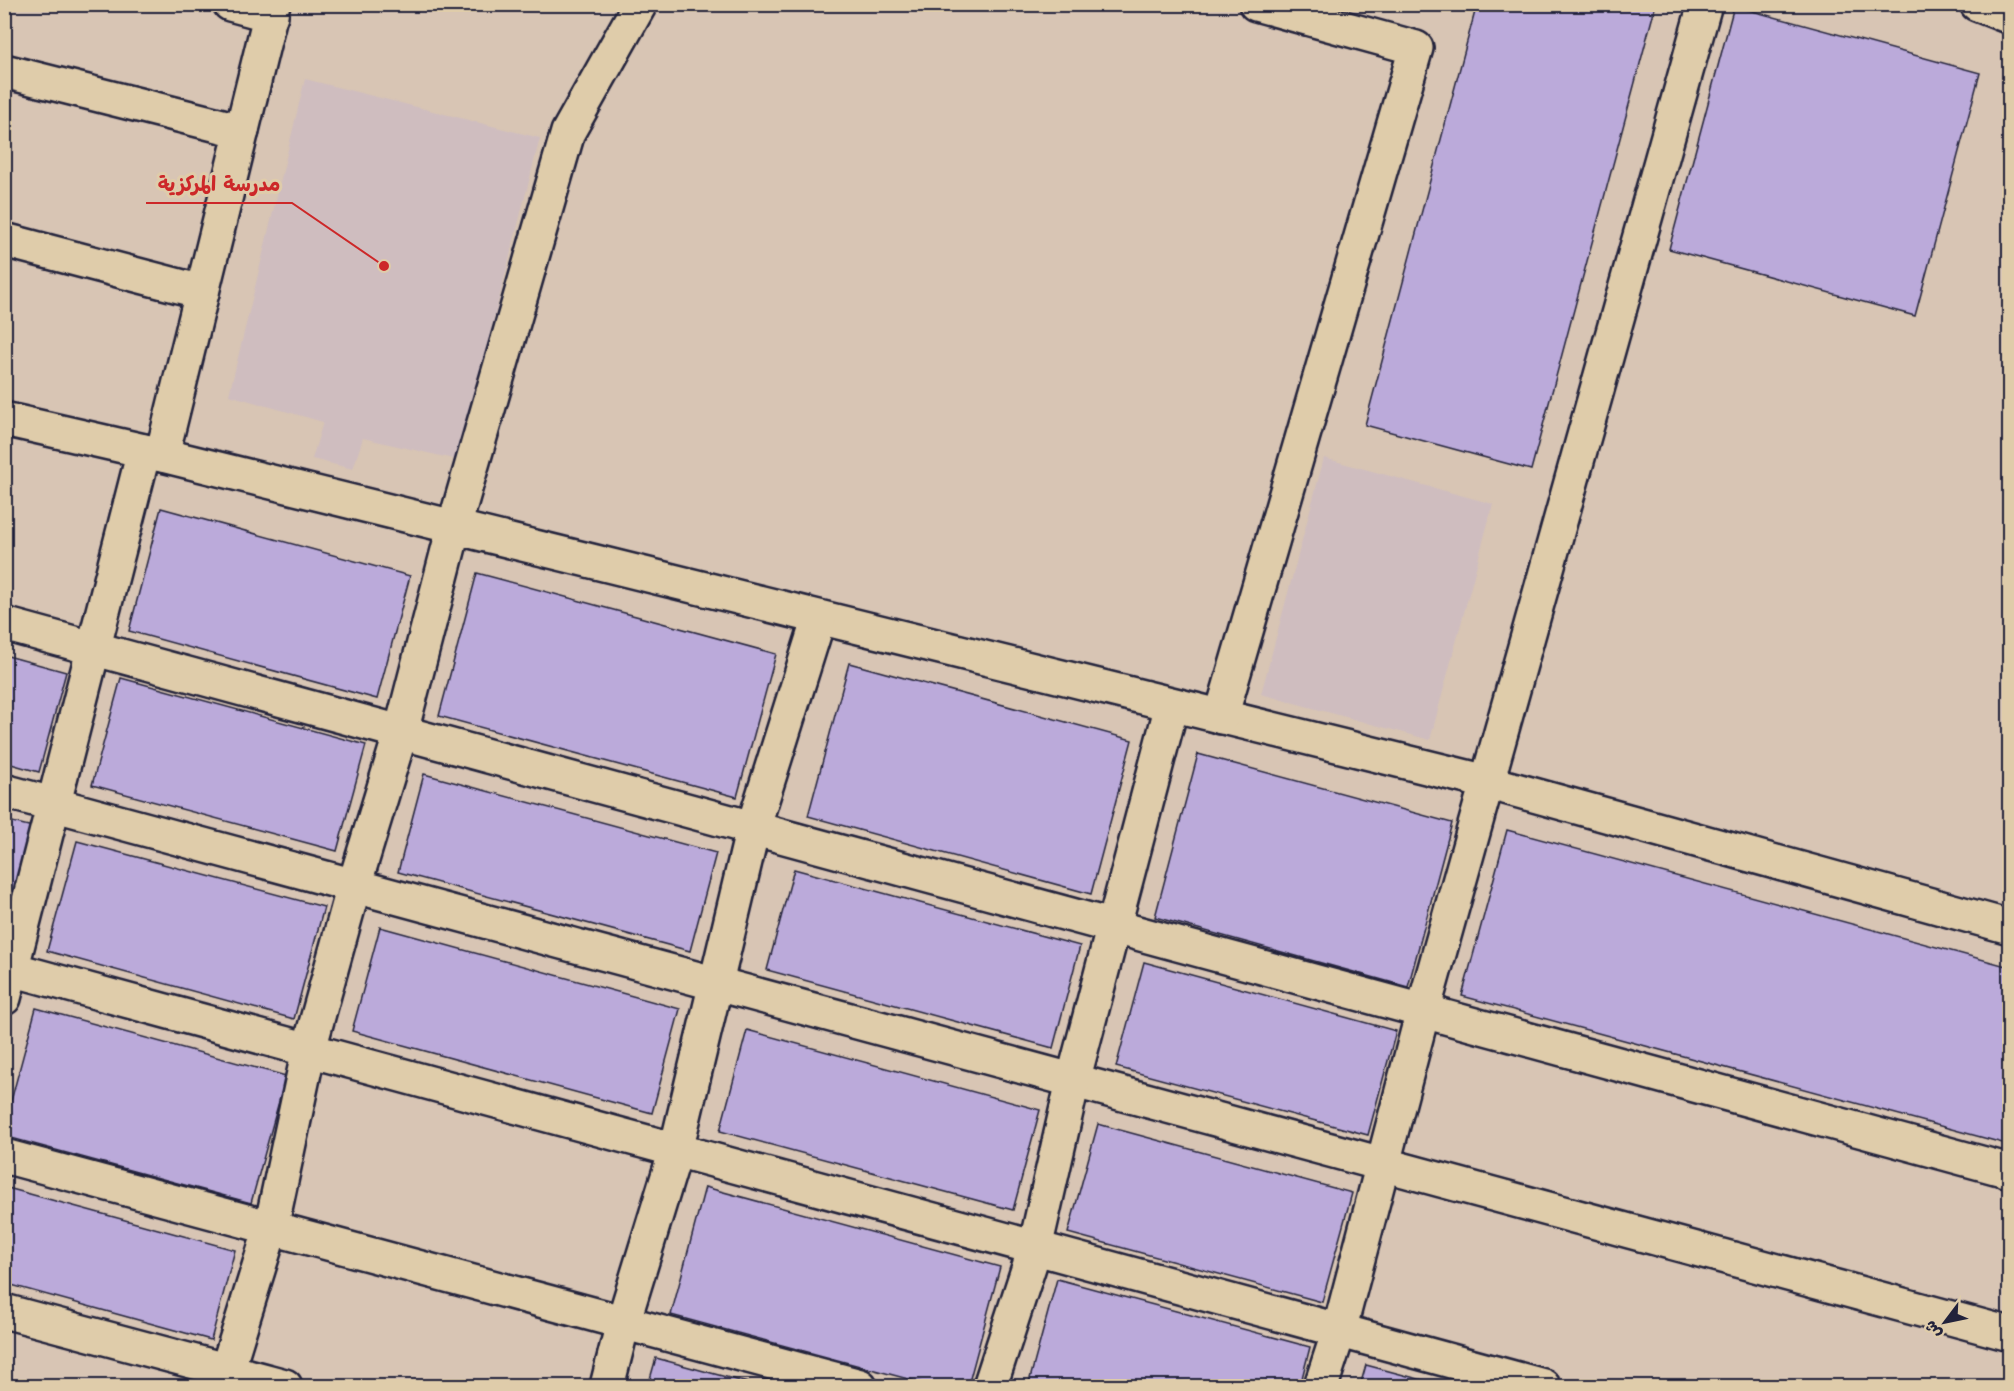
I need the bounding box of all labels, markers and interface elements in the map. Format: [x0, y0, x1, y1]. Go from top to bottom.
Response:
callout: مدرسة المركزية [146, 165, 292, 203]
text: مدرسة المركزية [158, 173, 280, 196]
north arrow [1915, 1292, 1975, 1352]
text: ش [1921, 1317, 1945, 1342]

